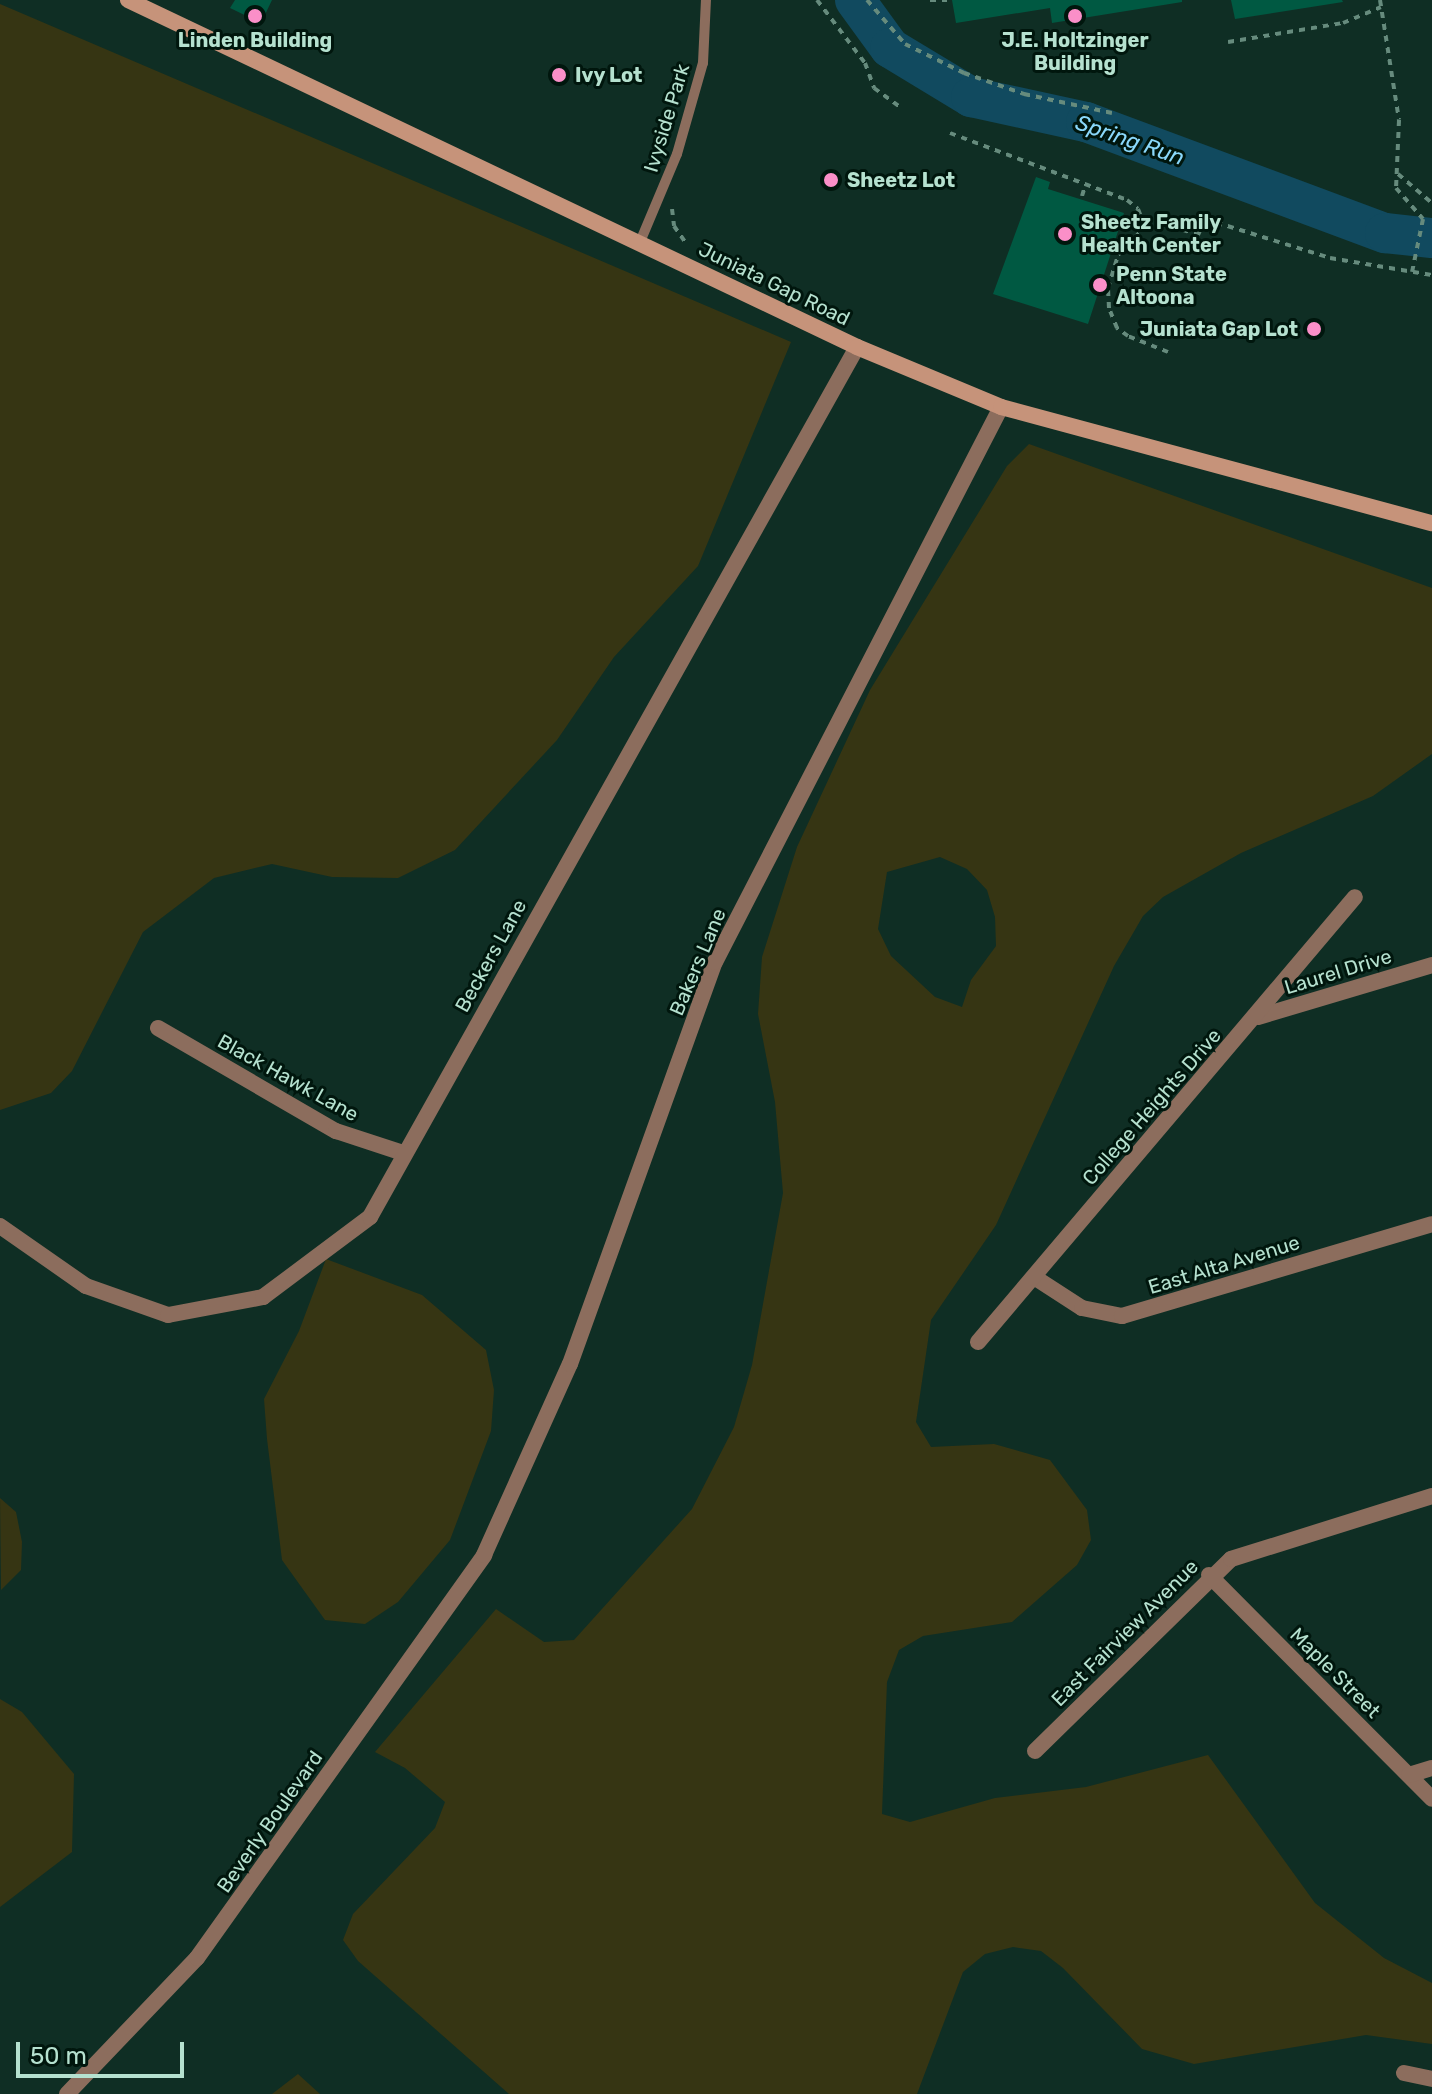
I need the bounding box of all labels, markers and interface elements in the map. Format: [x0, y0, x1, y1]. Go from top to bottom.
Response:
marker: Linden Building [246, 7, 264, 25]
marker: J.E. Holtzinger Building [1066, 7, 1084, 25]
place label: Linden Building [178, 28, 332, 52]
place label: J.E. Holtzinger Building [1002, 28, 1148, 75]
street label: Ivyside Park [639, 61, 695, 175]
place label: Ivy Lot [575, 63, 643, 87]
marker: Ivy Lot [550, 66, 568, 84]
water label: Spring Run [1072, 109, 1188, 171]
place label: Sheetz Lot [847, 168, 955, 192]
marker: Sheetz Lot [822, 171, 840, 189]
place label: Sheetz Family Health Center [1081, 210, 1221, 257]
marker: Sheetz Family Health Center [1056, 225, 1074, 243]
street label: Juniata Gap Road [695, 237, 853, 331]
place label: Penn State Altoona [1116, 262, 1227, 309]
marker: Penn State Altoona [1091, 276, 1109, 294]
place label: Juniata Gap Lot [1140, 317, 1298, 341]
marker: Juniata Gap Lot [1305, 320, 1323, 338]
street label: Beckers Lane [450, 896, 532, 1016]
street label: Bakers Lane [665, 905, 731, 1019]
street label: Laurel Drive [1281, 944, 1395, 1000]
street label: College Heights Drive [1078, 1024, 1226, 1190]
street label: Black Hawk Lane [213, 1029, 363, 1127]
street label: East Alta Avenue [1145, 1230, 1303, 1300]
street label: East Fairview Avenue [1046, 1554, 1204, 1712]
street label: Maple Street [1285, 1623, 1385, 1723]
street label: Beverly Boulevard [212, 1746, 328, 1898]
scale bar [20, 2026, 188, 2076]
text: 50 m [30, 2042, 87, 2070]

